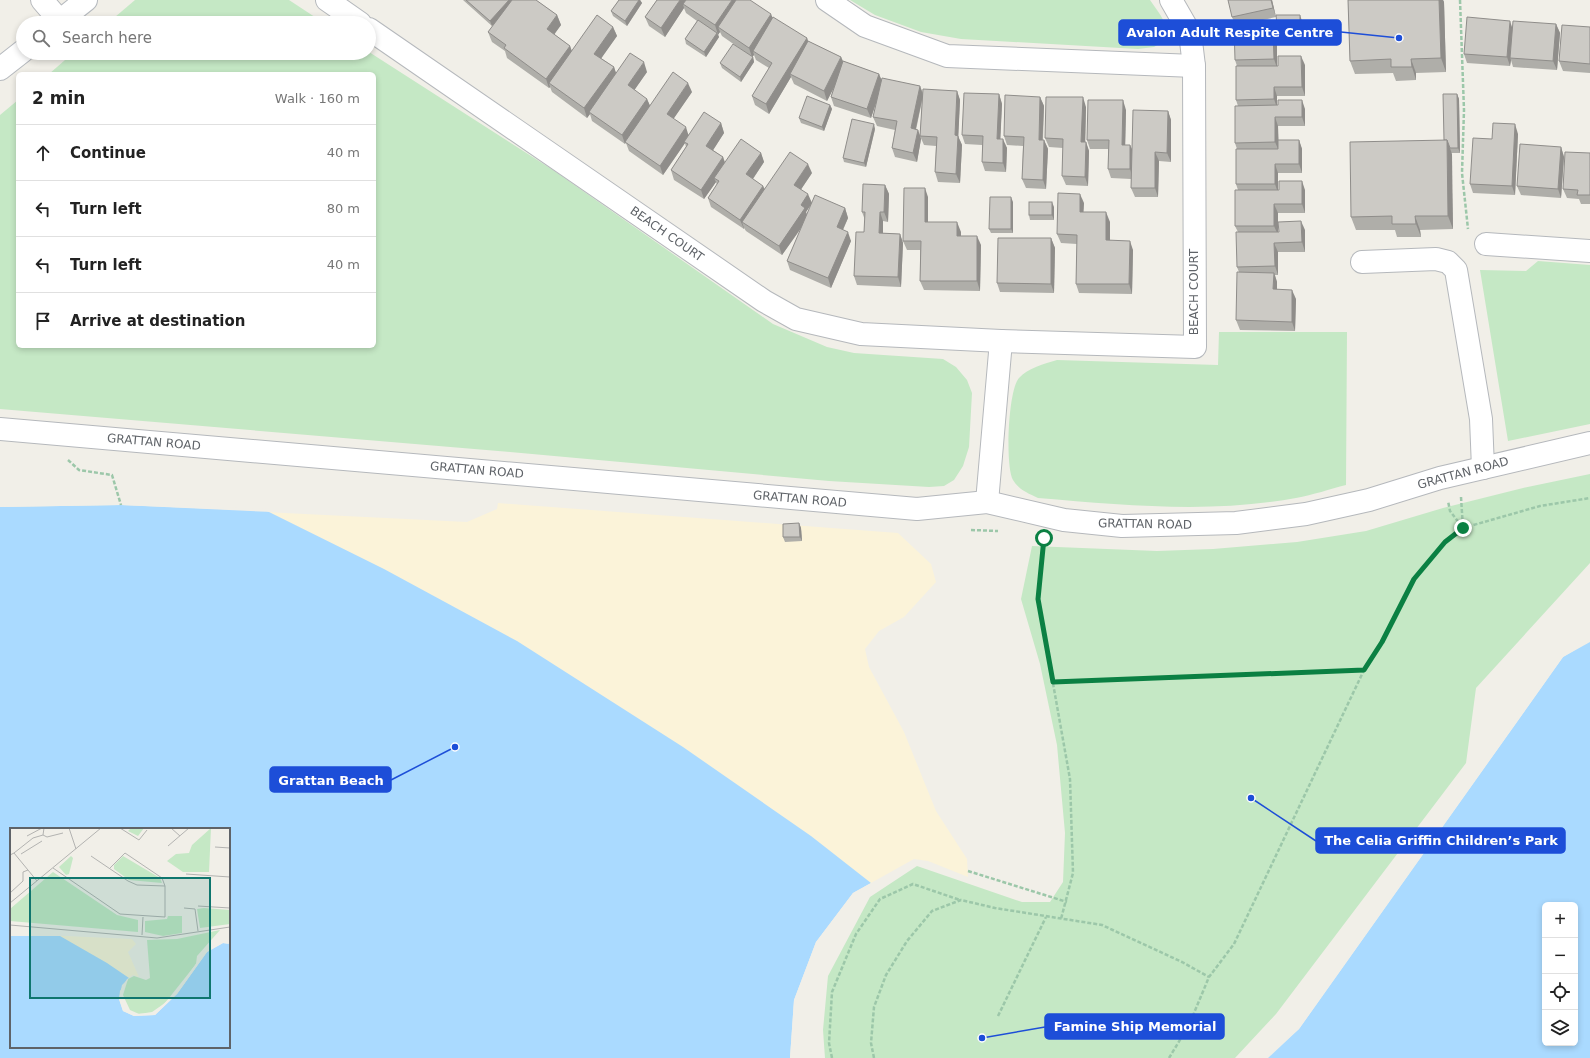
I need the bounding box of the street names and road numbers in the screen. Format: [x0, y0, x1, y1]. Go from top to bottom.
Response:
street label: BEACH COURT [628, 203, 707, 265]
street label: BEACH COURT [1187, 248, 1201, 335]
street label: GRATTAN ROAD [107, 431, 201, 453]
street label: GRATTAN ROAD [1416, 454, 1510, 492]
street label: GRATTAN ROAD [430, 459, 524, 481]
street label: GRATTAN ROAD [753, 488, 847, 510]
street label: GRATTAN ROAD [1098, 516, 1192, 532]

